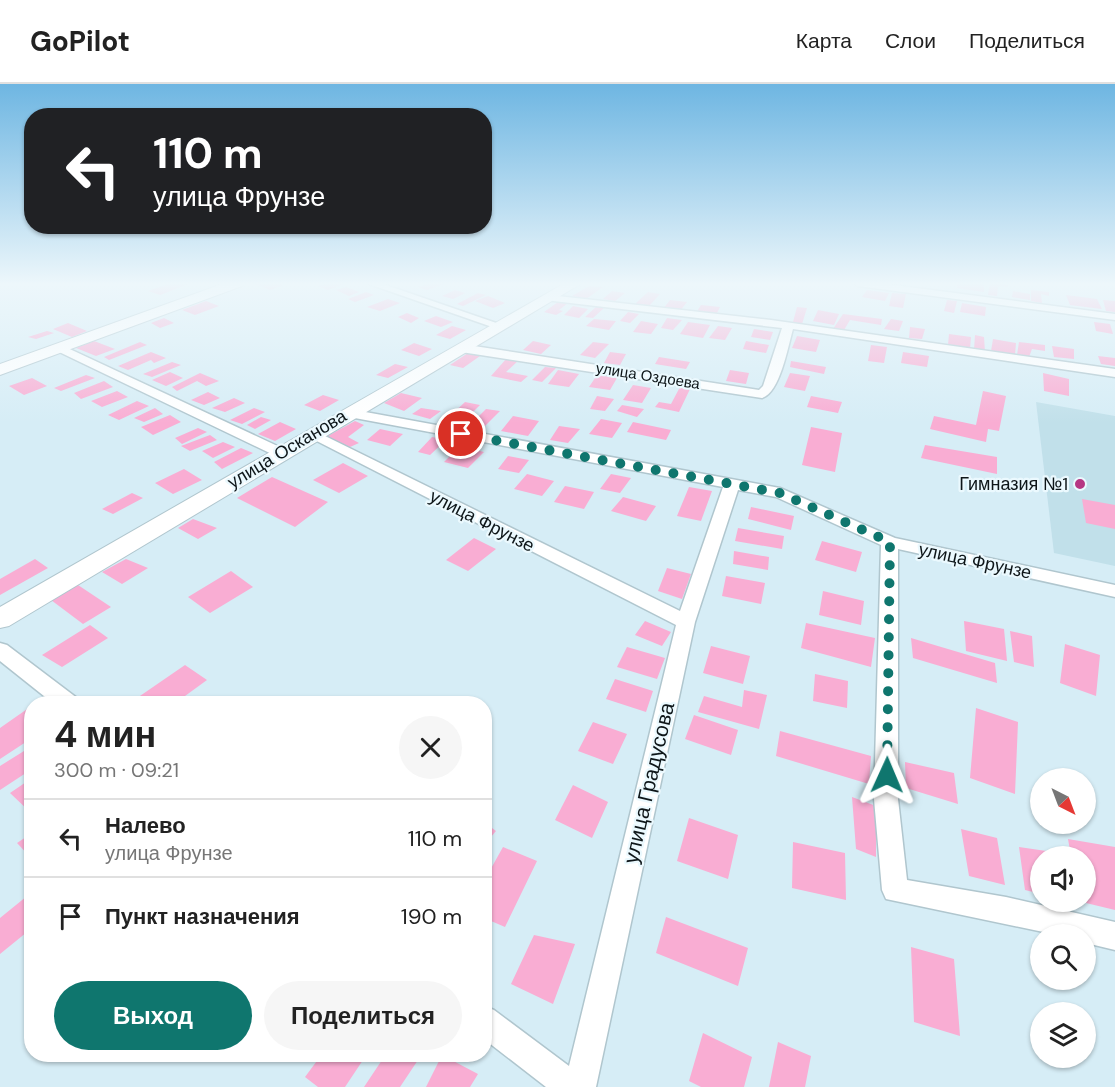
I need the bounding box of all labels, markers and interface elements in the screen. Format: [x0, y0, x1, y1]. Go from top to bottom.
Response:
text: GoPilot [30, 23, 130, 60]
text: Карта [796, 27, 852, 55]
text: Слои [885, 27, 936, 55]
text: Поделиться [969, 27, 1085, 55]
text: 110 m [153, 126, 263, 181]
icon: left [54, 132, 132, 210]
text: улица Фрунзе [153, 179, 325, 214]
street label: улица Оздоева [595, 358, 702, 394]
street label: улица Осканова [223, 403, 352, 494]
pin [435, 408, 486, 459]
icon: arrive [444, 417, 477, 450]
place label: Гимназия №1 [959, 472, 1068, 496]
marker: Гимназия №1 [1073, 477, 1087, 491]
street label: улица Фрунзе [425, 484, 539, 558]
street label: улица Фрунзе [916, 537, 1034, 585]
street label: улица Градусова [617, 699, 681, 866]
text: 4 мин [54, 711, 156, 758]
button: close [399, 716, 462, 779]
position arrow [855, 743, 919, 807]
text: 300 m · 09:21 [54, 757, 179, 783]
north arrow [1030, 768, 1096, 834]
map controls [1030, 768, 1096, 1068]
text: Налево [105, 811, 186, 840]
icon: left [54, 822, 87, 855]
text: 110 m [408, 824, 462, 853]
text: улица Фрунзе [105, 840, 233, 866]
button: sound [1030, 846, 1096, 912]
icon: arrive [54, 900, 87, 933]
text: Пункт назначения [105, 902, 300, 931]
text: 190 m [401, 902, 462, 931]
button: search [1030, 924, 1096, 990]
button: Выход [54, 981, 252, 1050]
button: Поделиться [264, 981, 462, 1050]
button: layers [1030, 1002, 1096, 1068]

